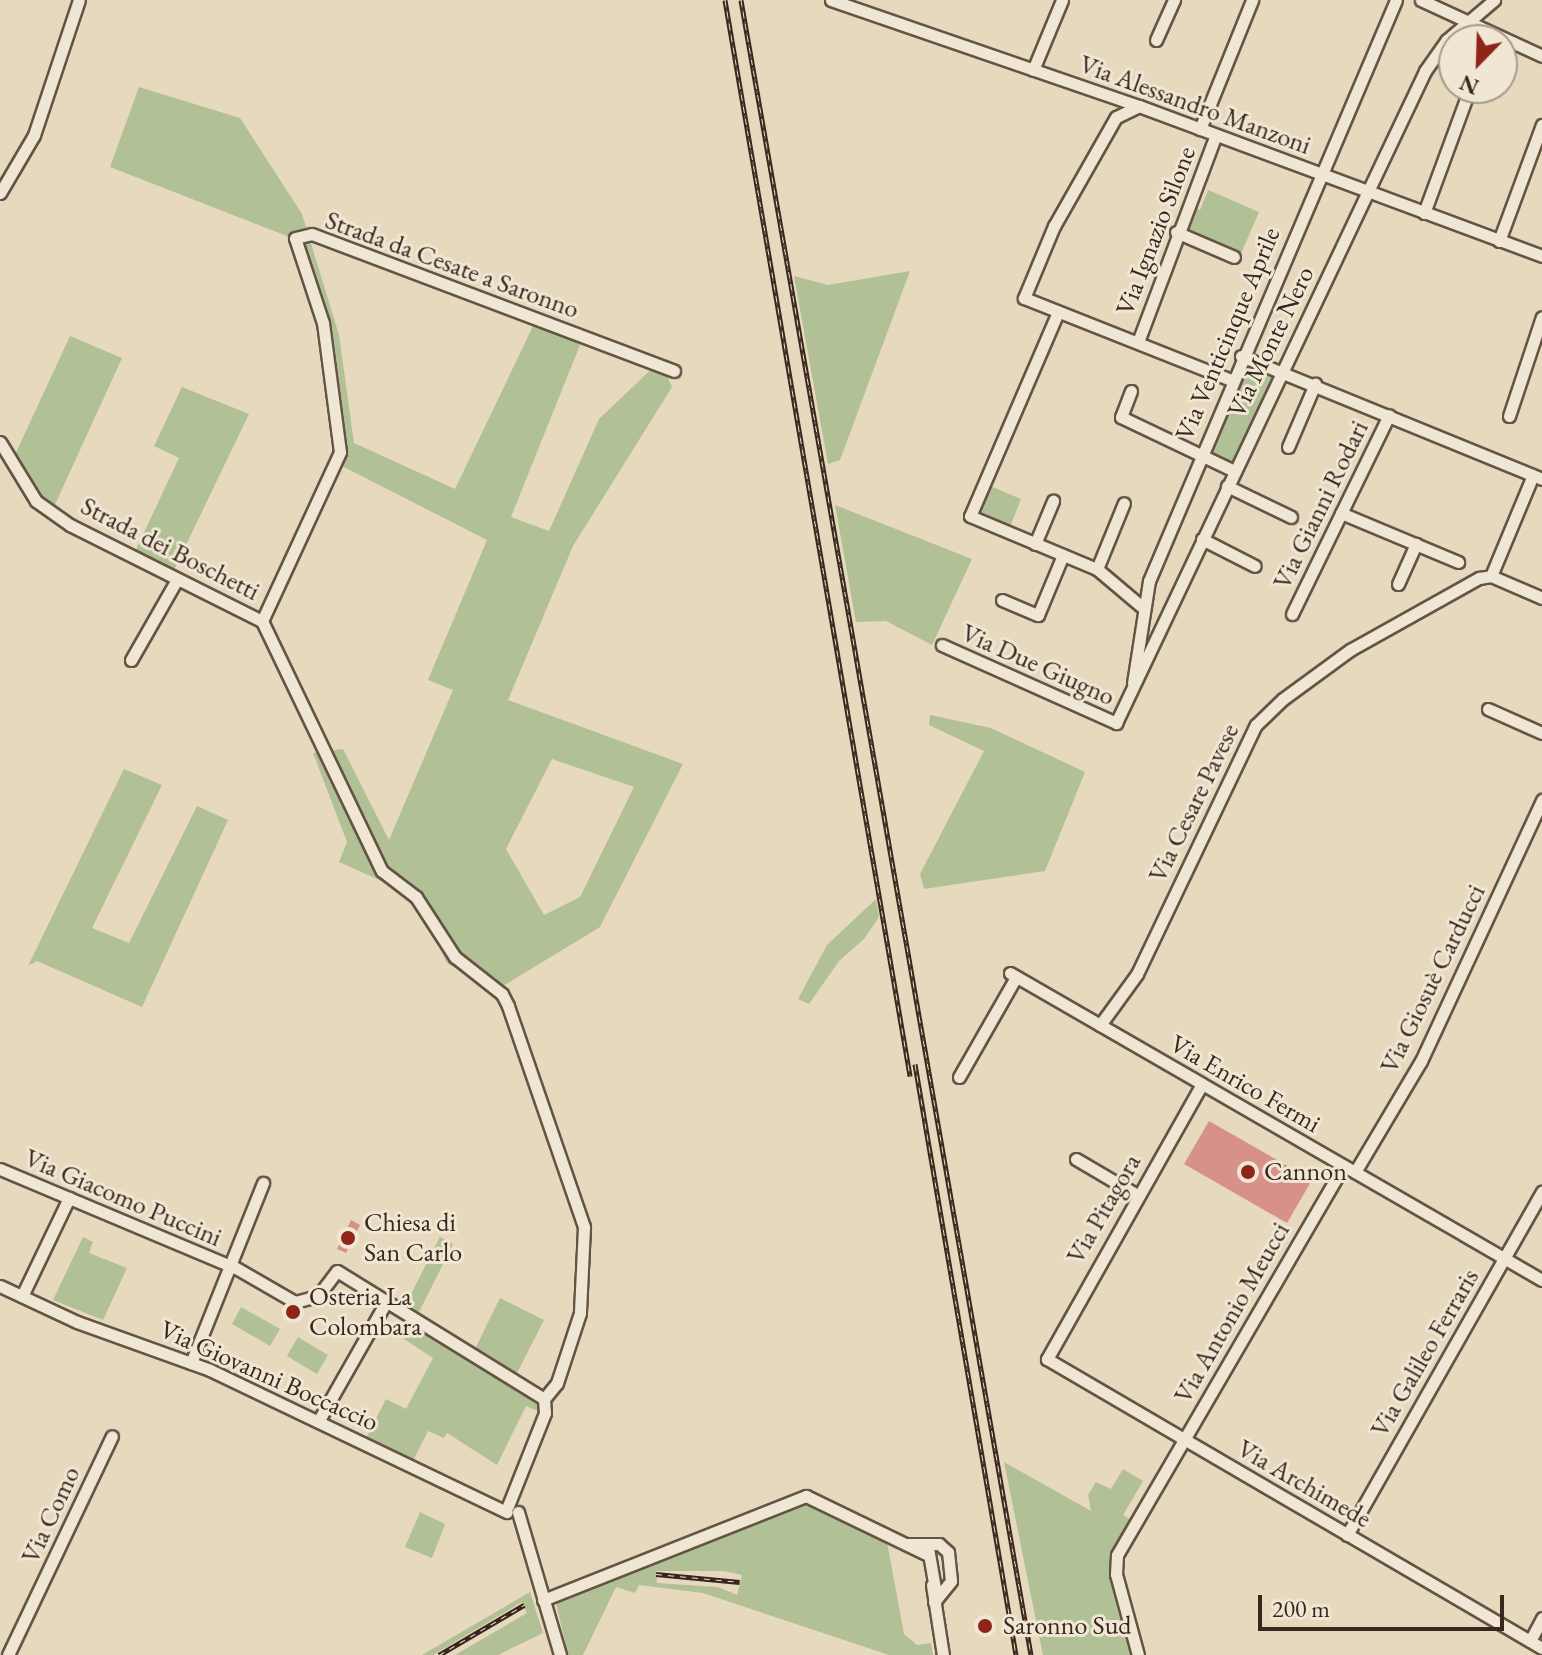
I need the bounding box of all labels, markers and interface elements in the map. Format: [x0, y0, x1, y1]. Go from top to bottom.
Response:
north arrow [1438, 24, 1518, 104]
street label: Via Alessandro Manzoni [1075, 49, 1315, 161]
text: N [1455, 68, 1483, 102]
street label: Via Ignazio Silone [1109, 142, 1203, 320]
street label: Strada da Cesate a Saronno [321, 205, 583, 325]
street label: Via Venticinque Aprile [1169, 223, 1287, 445]
street label: Via Monte Nero [1221, 261, 1321, 423]
street label: Via Gianni Rodari [1267, 416, 1375, 594]
street label: Strada dei Boschetti [75, 491, 265, 607]
street label: Via Due Giugno [957, 617, 1119, 713]
street label: Via Cesare Pavese [1142, 719, 1246, 887]
street label: Via Giosuè Carducci [1374, 880, 1492, 1078]
street label: Via Enrico Fermi [1164, 1028, 1326, 1140]
street label: Via Giacomo Puccini [20, 1142, 226, 1254]
street label: Via Pitagora [1060, 1149, 1148, 1269]
place label: Cannon [1264, 1156, 1347, 1188]
marker: Cannon [1239, 1163, 1257, 1181]
place label: Chiesa di San Carlo [364, 1207, 462, 1268]
street label: Via Antonio Meucci [1168, 1217, 1296, 1409]
marker: Chiesa di San Carlo [339, 1229, 357, 1247]
street label: Via Galileo Ferraris [1364, 1263, 1486, 1443]
place label: Osteria La Colombara [309, 1281, 422, 1342]
marker: Osteria La Colombara [284, 1303, 302, 1321]
street label: Via Giovanni Boccaccio [155, 1314, 383, 1438]
street label: Via Archimede [1232, 1433, 1376, 1535]
street label: Via Como [15, 1462, 87, 1568]
scale bar [1262, 1579, 1508, 1629]
text: 200 m [1272, 1593, 1330, 1624]
place label: Saronno Sud [1003, 1610, 1131, 1642]
marker: Saronno Sud [974, 1615, 996, 1637]

